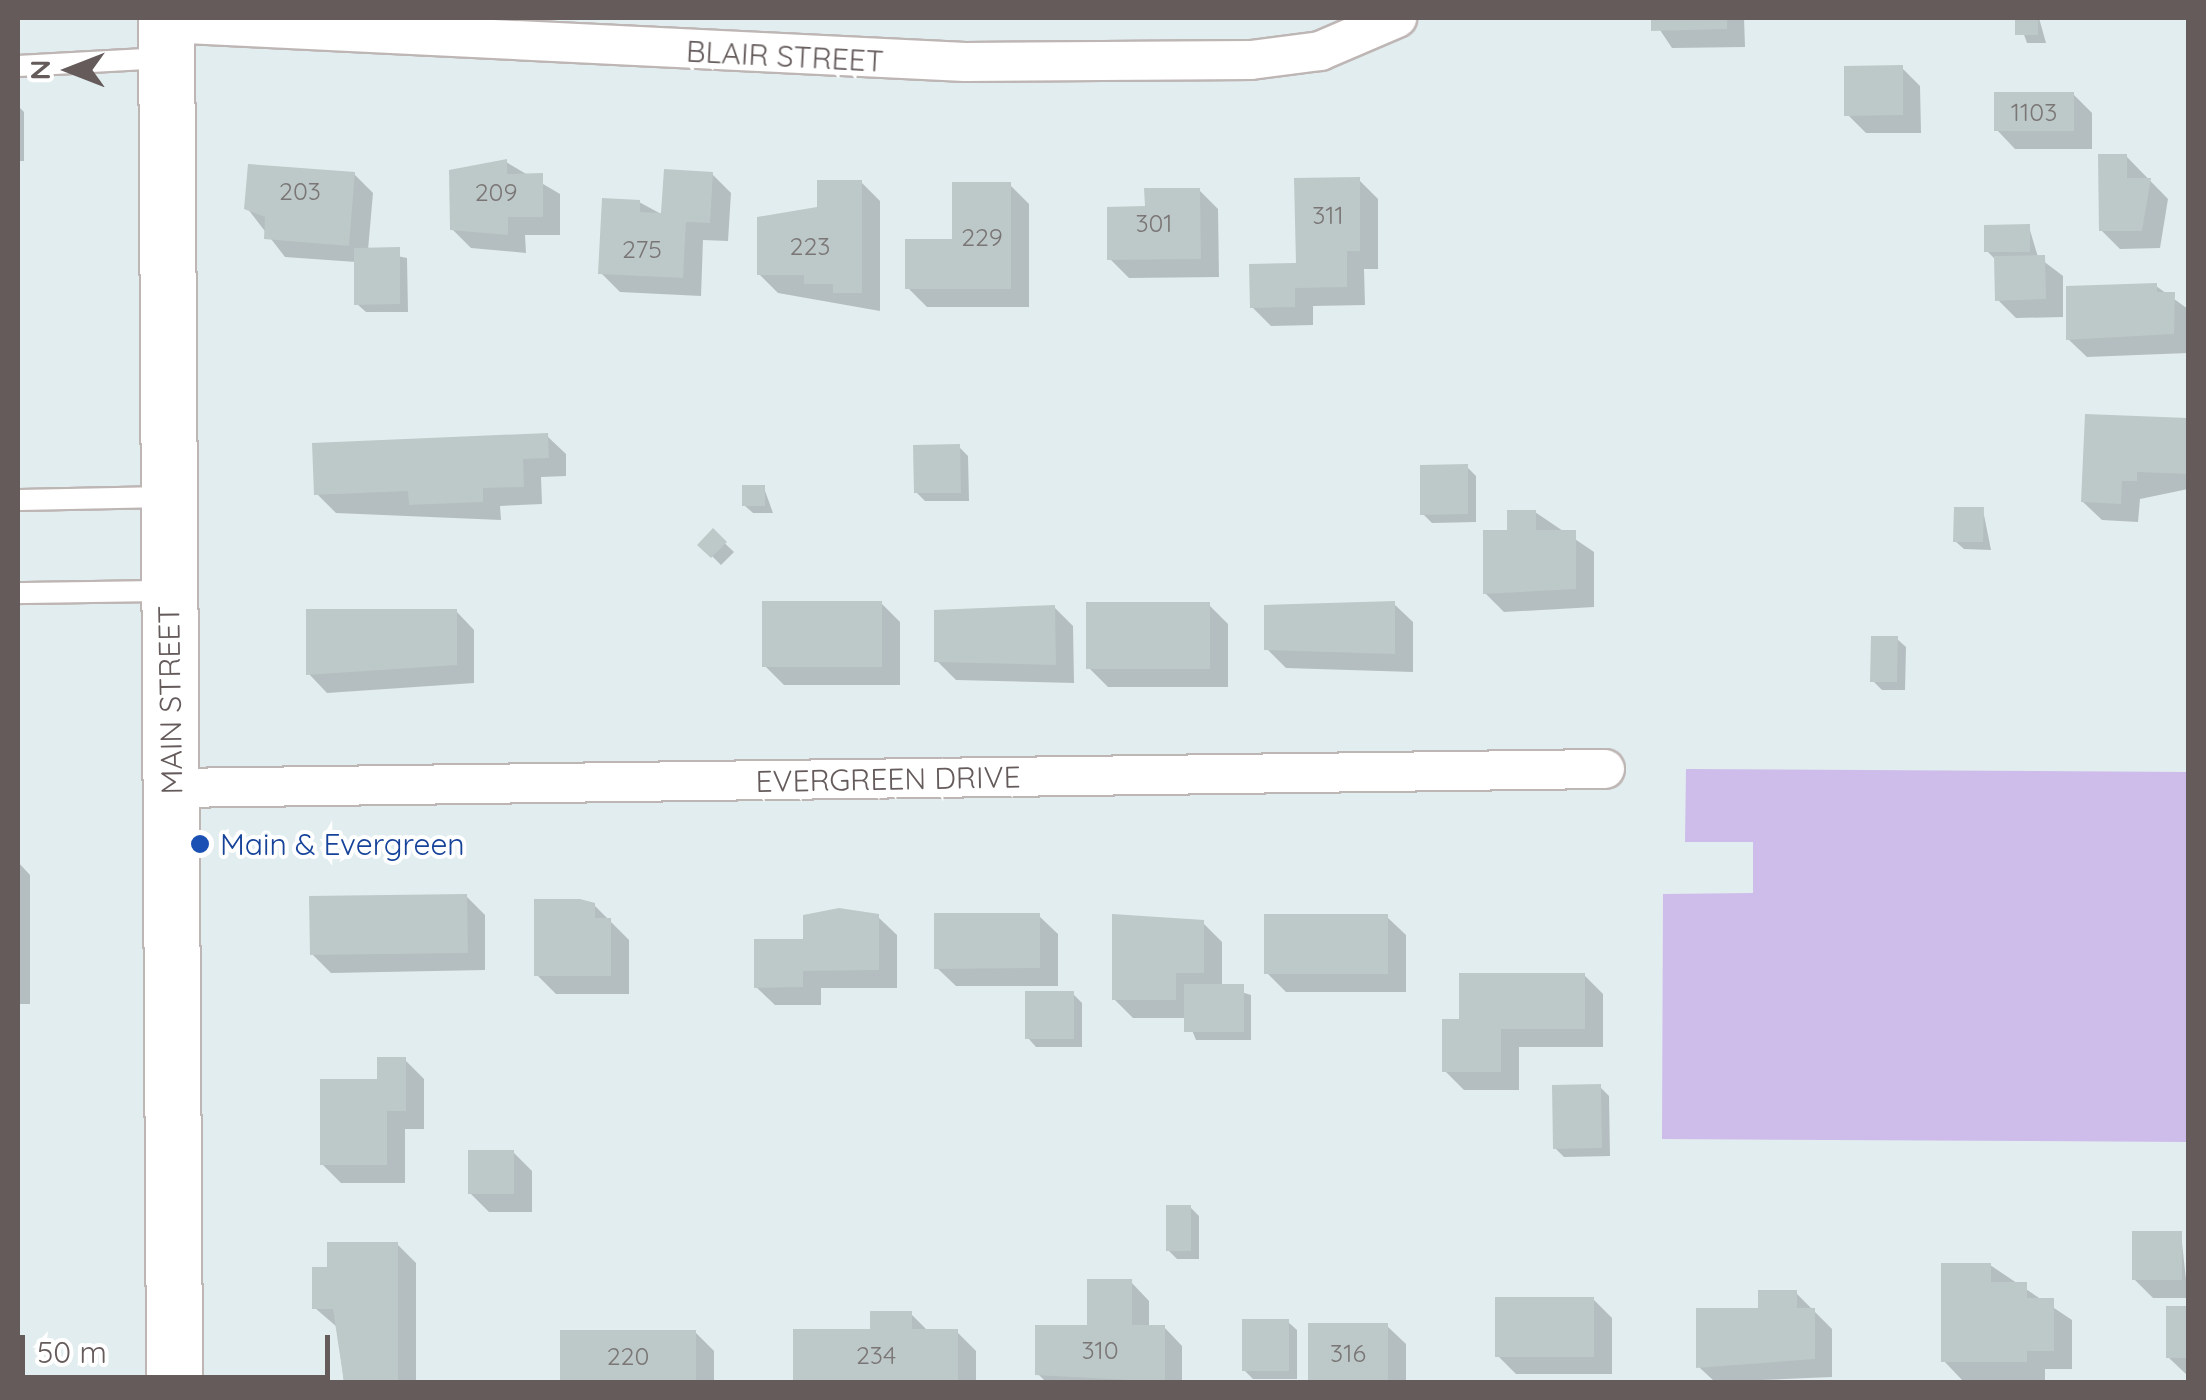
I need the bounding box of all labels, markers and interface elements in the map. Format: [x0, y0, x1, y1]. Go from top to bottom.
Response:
north arrow [20, 20, 120, 120]
street label: BLAIR STREET [685, 33, 885, 79]
text: N [22, 60, 57, 80]
house number: 1103 [2011, 97, 2057, 127]
house number: 203 [279, 176, 321, 206]
house number: 209 [475, 177, 517, 207]
house number: 311 [1312, 200, 1344, 230]
house number: 301 [1135, 208, 1173, 238]
house number: 229 [961, 222, 1003, 252]
house number: 223 [790, 231, 830, 261]
house number: 275 [622, 234, 662, 264]
street label: MAIN STREET [150, 605, 190, 795]
street label: EVERGREEN DRIVE [755, 759, 1021, 799]
place label: Main & Evergreen [220, 826, 465, 862]
marker: Main & Evergreen [189, 833, 211, 855]
scale bar [25, 1315, 335, 1377]
text: 50 m [37, 1333, 107, 1371]
house number: 310 [1081, 1335, 1119, 1365]
house number: 316 [1330, 1338, 1366, 1368]
house number: 234 [856, 1340, 896, 1370]
house number: 220 [607, 1341, 649, 1371]

